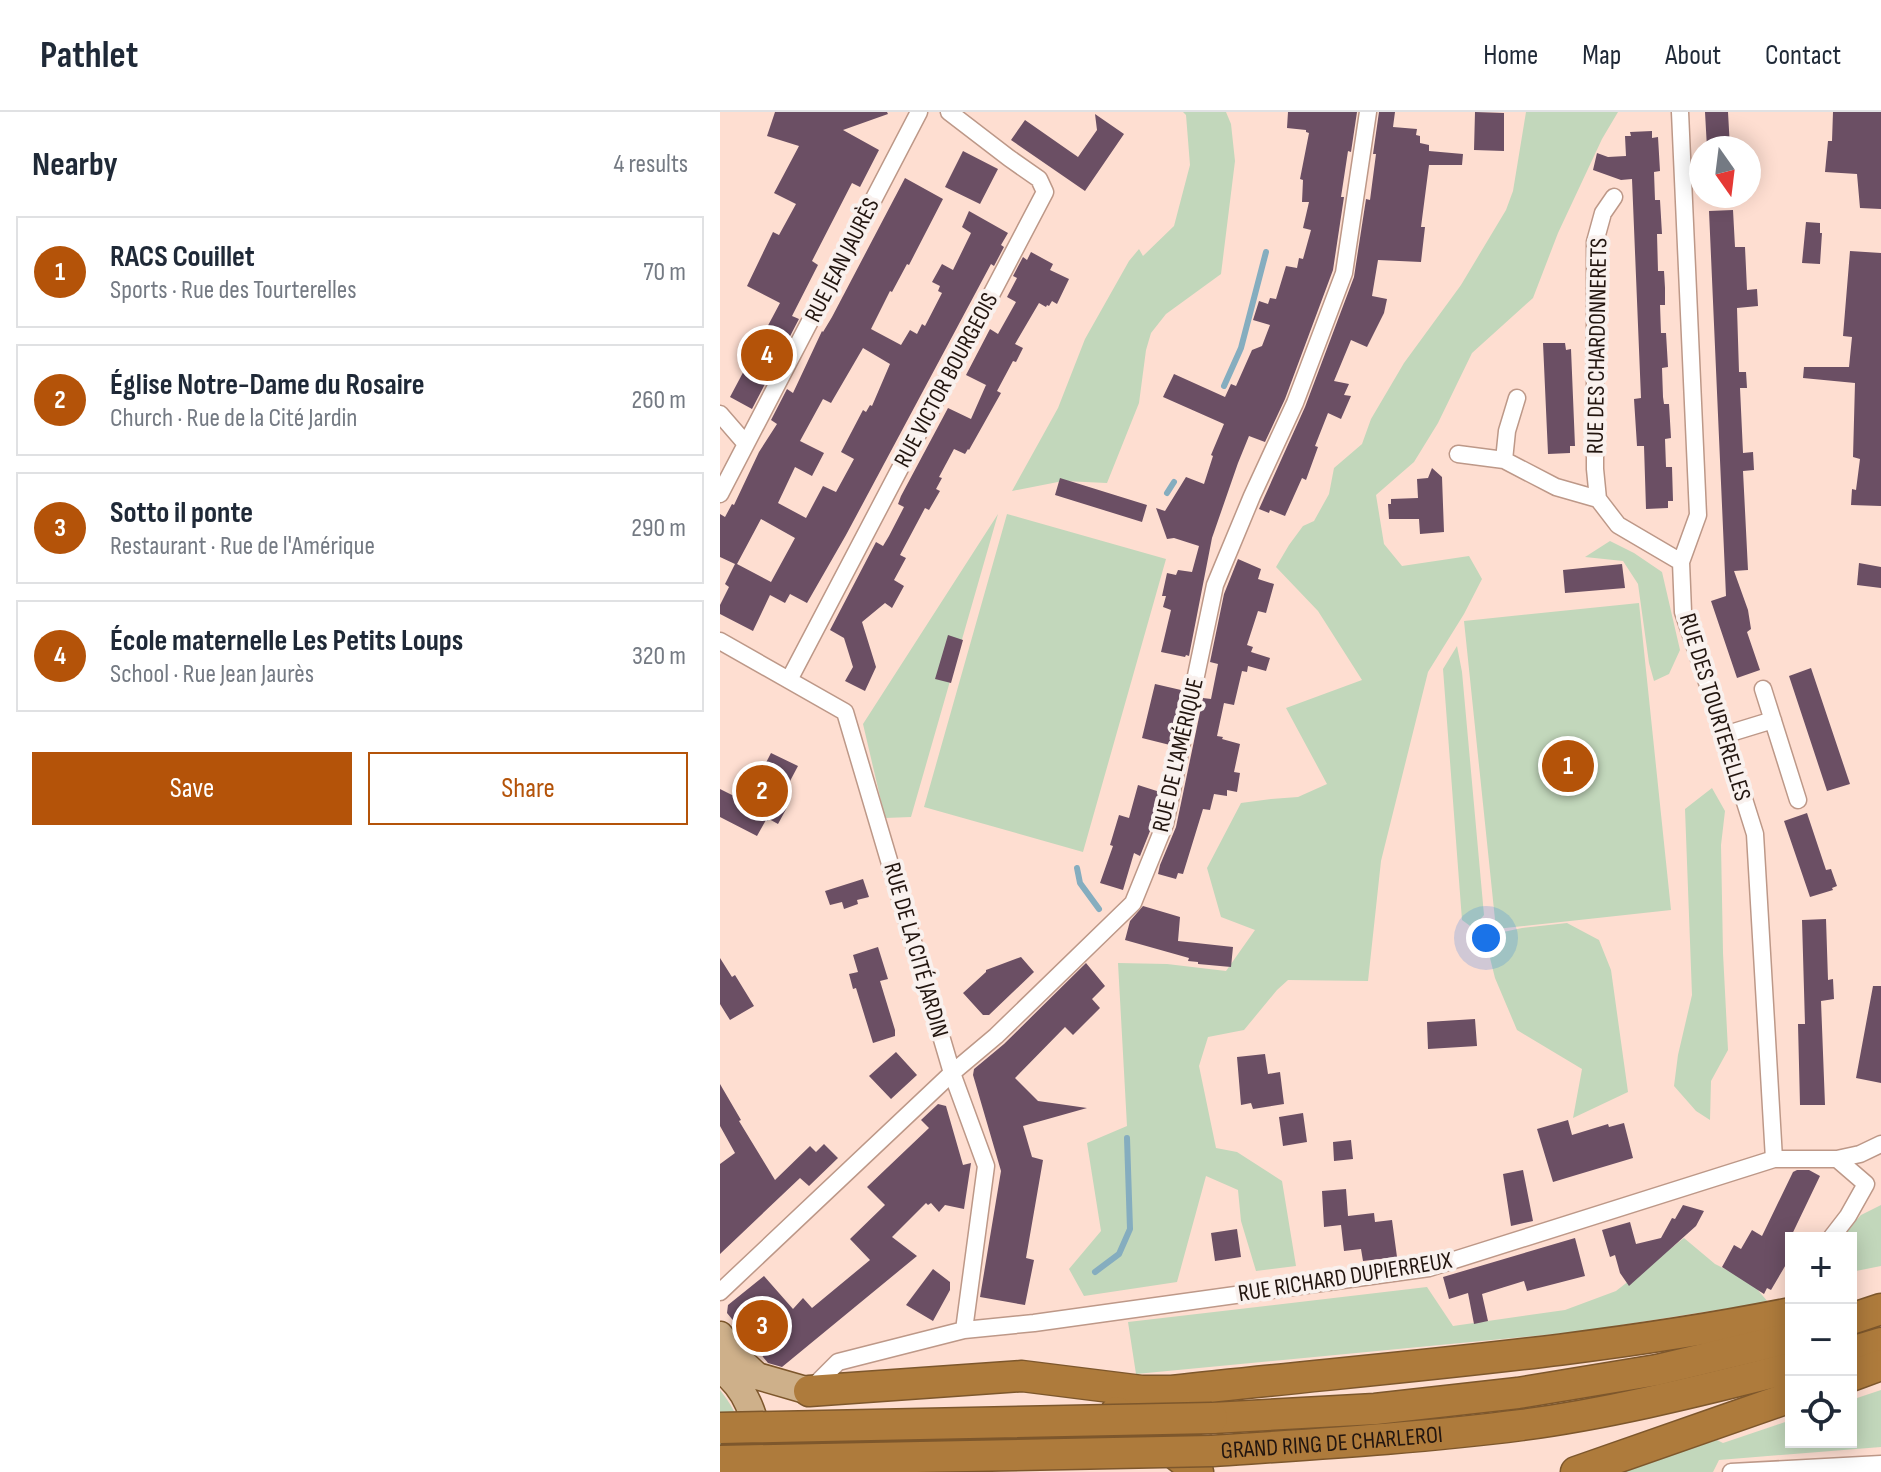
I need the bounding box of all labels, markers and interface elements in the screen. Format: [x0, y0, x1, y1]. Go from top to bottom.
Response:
text: Pathlet [40, 33, 138, 78]
text: Home [1483, 39, 1538, 72]
text: Map [1582, 39, 1621, 72]
text: About [1665, 39, 1721, 72]
text: Contact [1765, 39, 1841, 72]
north arrow [1689, 136, 1761, 208]
text: Nearby [32, 144, 118, 185]
text: 4 results [613, 149, 688, 180]
street label: RUE JEAN JAURÈS [798, 193, 886, 327]
street label: RUE DES CHARDONNERETS [1581, 238, 1613, 454]
text: RACS Couillet [110, 239, 255, 275]
text: 1 [55, 257, 65, 288]
text: 70 m [643, 257, 686, 288]
text: Sports · Rue des Tourterelles [110, 275, 357, 306]
street label: RUE VICTOR BOURGEOIS [888, 288, 1004, 472]
pin: 4 [741, 325, 793, 385]
text: Église Notre-Dame du Rosaire [110, 367, 425, 403]
text: 2 [54, 385, 66, 416]
text: 260 m [631, 385, 686, 416]
text: Church · Rue de la Cité Jardin [110, 403, 357, 434]
text: Sotto il ponte [110, 495, 253, 531]
text: 3 [54, 513, 66, 544]
text: 290 m [631, 513, 686, 544]
text: Restaurant · Rue de l'Amérique [110, 531, 375, 562]
street label: RUE DES TOURTERELLES [1673, 610, 1757, 804]
text: École maternelle Les Petits Loups [110, 623, 463, 659]
text: 4 [54, 641, 66, 672]
text: 320 m [632, 641, 686, 672]
text: School · Rue Jean Jaurès [110, 659, 314, 690]
street label: RUE DE L'AMÉRIQUE [1146, 675, 1210, 835]
pin: 1 [1542, 736, 1594, 796]
button: Save [32, 752, 352, 825]
button: Share [368, 752, 688, 825]
pin: 2 [736, 761, 788, 821]
street label: RUE DE LA CITÉ JARDIN [877, 859, 955, 1041]
your location [1466, 918, 1506, 958]
map controls [1785, 1232, 1857, 1448]
button: + [1785, 1232, 1857, 1304]
street label: RUE RICHARD DUPIERREUX [1236, 1246, 1455, 1308]
pin: 3 [736, 1296, 788, 1356]
button: − [1785, 1304, 1857, 1376]
button: locate [1785, 1376, 1857, 1448]
street label: GRAND RING DE CHARLEROI [1220, 1419, 1444, 1465]

